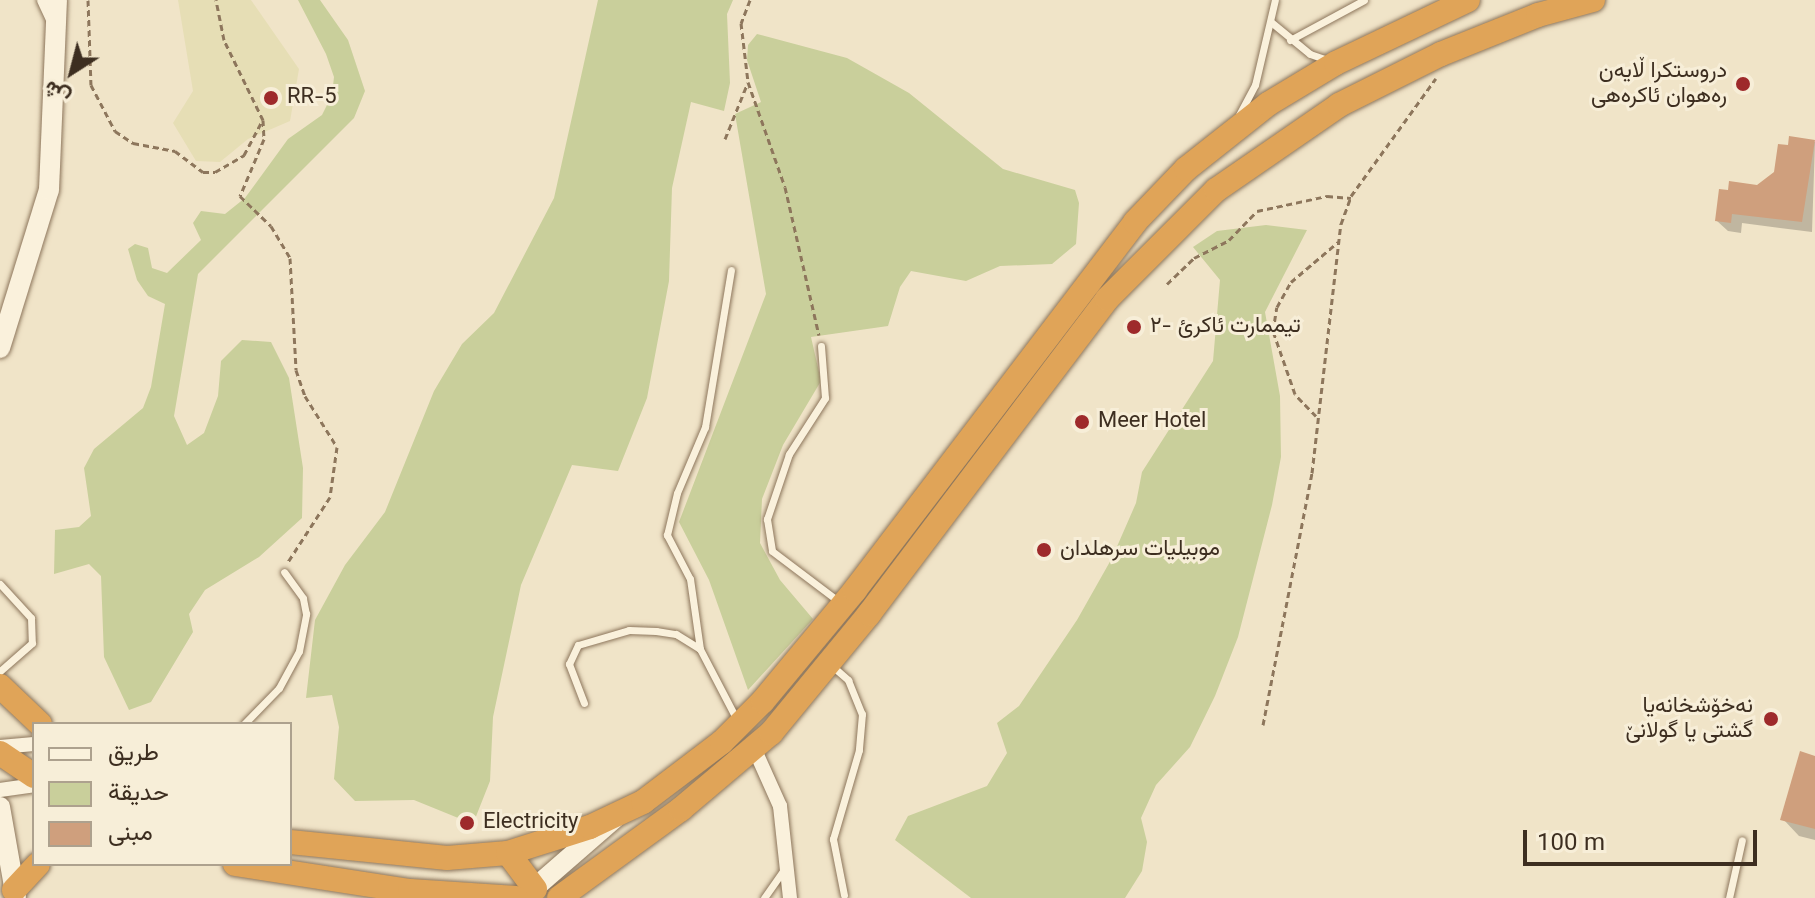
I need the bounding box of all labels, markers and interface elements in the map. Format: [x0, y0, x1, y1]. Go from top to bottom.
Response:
north arrow [32, 32, 112, 112]
place label: دروستكرا ڵایەن رەهوان ئاكرەهی [1591, 58, 1727, 110]
text: ش [37, 70, 79, 114]
marker: دروستكرا ڵایەن رەهوان ئاكرەهی [1734, 75, 1752, 93]
place label: RR-5 [287, 85, 337, 111]
marker: RR-5 [262, 89, 280, 107]
place label: تيممارت ئاكرئ -٢ [1150, 314, 1301, 340]
marker: تيممارت ئاكرئ -٢ [1125, 318, 1143, 336]
place label: Meer Hotel [1098, 409, 1206, 435]
marker: Meer Hotel [1073, 413, 1091, 431]
place label: موبيليات سرهلدان [1060, 537, 1220, 563]
marker: موبيليات سرهلدان [1035, 541, 1053, 559]
place label: نەخۆشخانەیا گشتی یا گولانێ [1625, 693, 1753, 744]
marker: نەخۆشخانەیا گشتی یا گولانێ [1760, 708, 1782, 730]
legend [32, 722, 292, 866]
text: طريق [108, 735, 159, 773]
text: حديقة [108, 775, 169, 813]
place label: Electricity [483, 810, 579, 836]
marker: Electricity [458, 814, 476, 832]
scale bar [1527, 814, 1761, 864]
text: مبنى [108, 815, 153, 853]
text: 100 m [1537, 825, 1605, 863]

